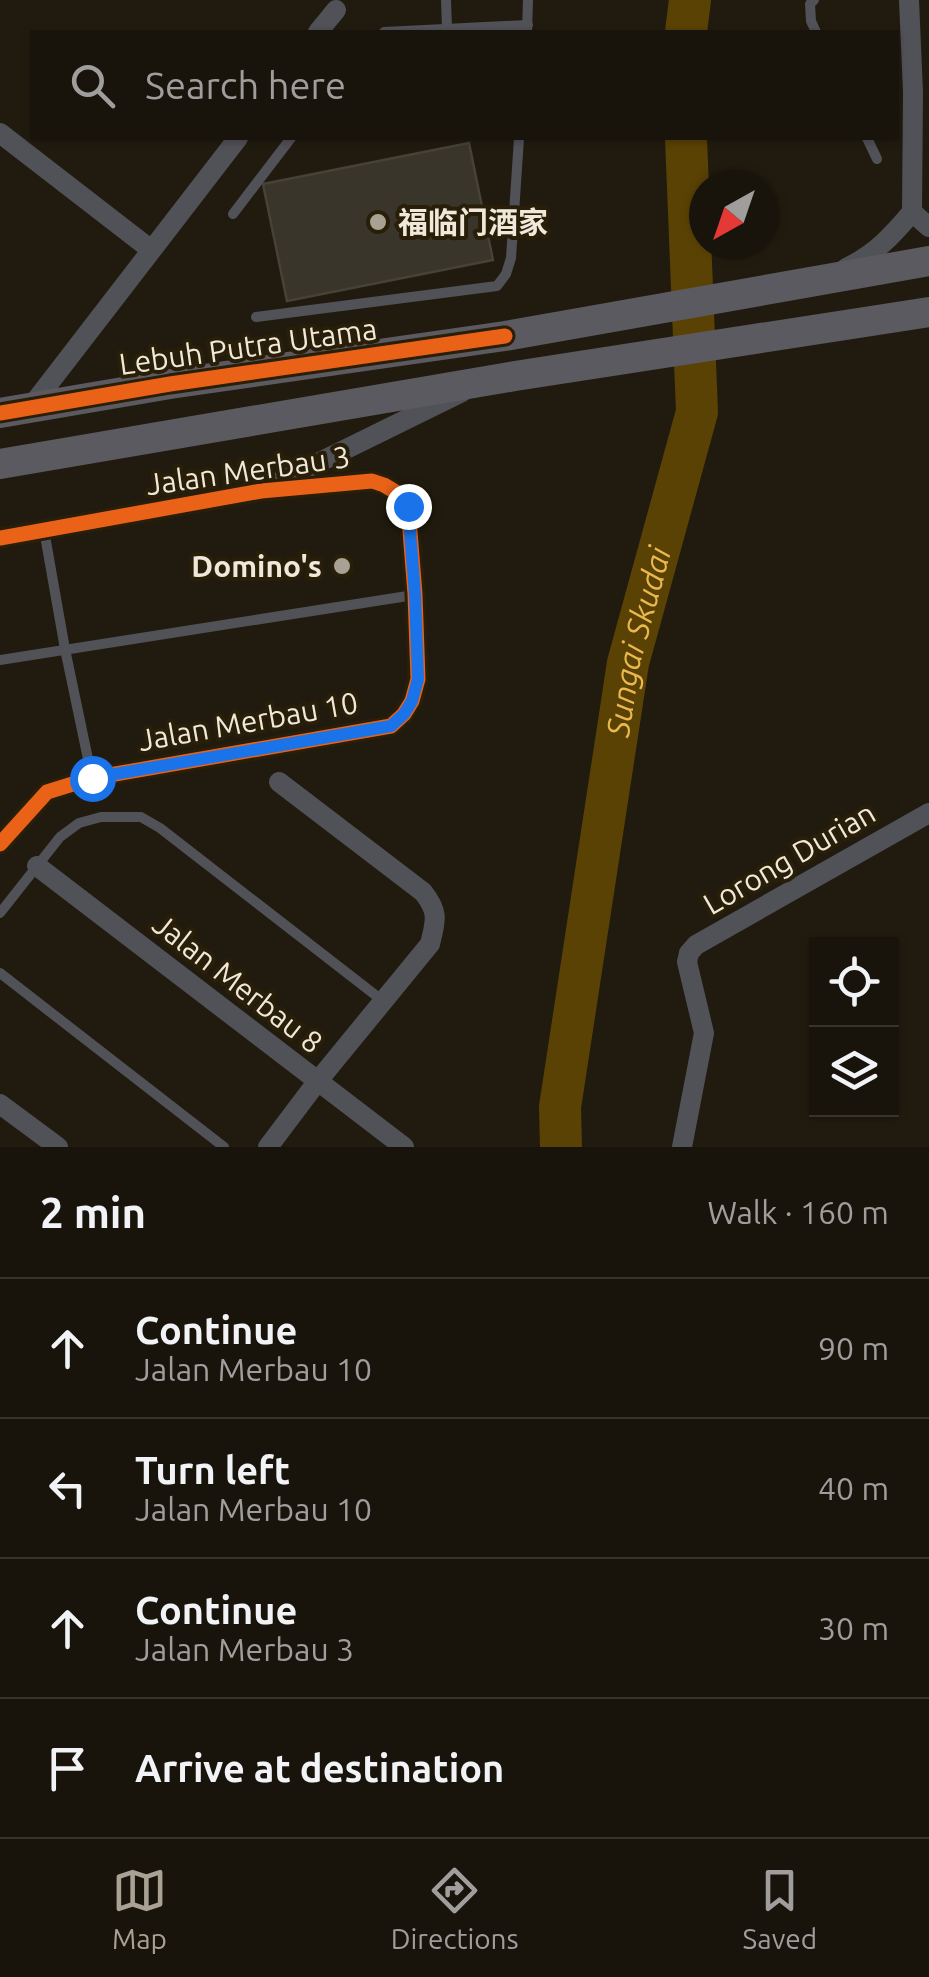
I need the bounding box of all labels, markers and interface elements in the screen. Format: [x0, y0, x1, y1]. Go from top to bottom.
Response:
search box [30, 30, 899, 140]
icon: search [65, 58, 120, 113]
text: Search here [145, 64, 346, 106]
north arrow [689, 170, 779, 260]
place label: 福临门酒家 [398, 205, 548, 239]
marker: 福临门酒家 [367, 211, 389, 233]
street label: Lebuh Putra Utama [117, 311, 379, 381]
street label: Jalan Merbau 3 [144, 439, 352, 501]
route end [386, 484, 432, 530]
water label: Sungai Skudai [599, 542, 677, 740]
place label: Domino's [191, 549, 322, 583]
marker: Domino's [331, 555, 353, 577]
street label: Jalan Merbau 10 [136, 685, 360, 757]
route start [70, 756, 116, 802]
street label: Lorong Durian [697, 795, 881, 921]
street label: Jalan Merbau 8 [147, 906, 329, 1060]
map controls [809, 937, 899, 1117]
button: locate [809, 937, 899, 1027]
button: layers [809, 1027, 899, 1117]
text: 2 min [40, 1189, 146, 1236]
text: Walk · 160 m [707, 1194, 889, 1230]
text: Continue [135, 1309, 297, 1351]
icon: ahead [40, 1321, 95, 1376]
text: 90 m [818, 1330, 889, 1366]
text: Jalan Merbau 10 [135, 1351, 372, 1387]
text: Turn left [135, 1449, 290, 1491]
icon: left [40, 1461, 95, 1516]
text: 40 m [818, 1470, 889, 1506]
text: Jalan Merbau 10 [135, 1491, 372, 1527]
text: Continue [135, 1589, 297, 1631]
icon: ahead [40, 1601, 95, 1656]
text: 30 m [818, 1610, 889, 1646]
text: Jalan Merbau 3 [135, 1631, 354, 1667]
icon: arrive [40, 1741, 95, 1796]
text: Arrive at destination [135, 1747, 504, 1789]
tab: Map [112, 1863, 167, 1954]
tab: Directions [391, 1863, 519, 1954]
tab: Saved [743, 1863, 817, 1954]

